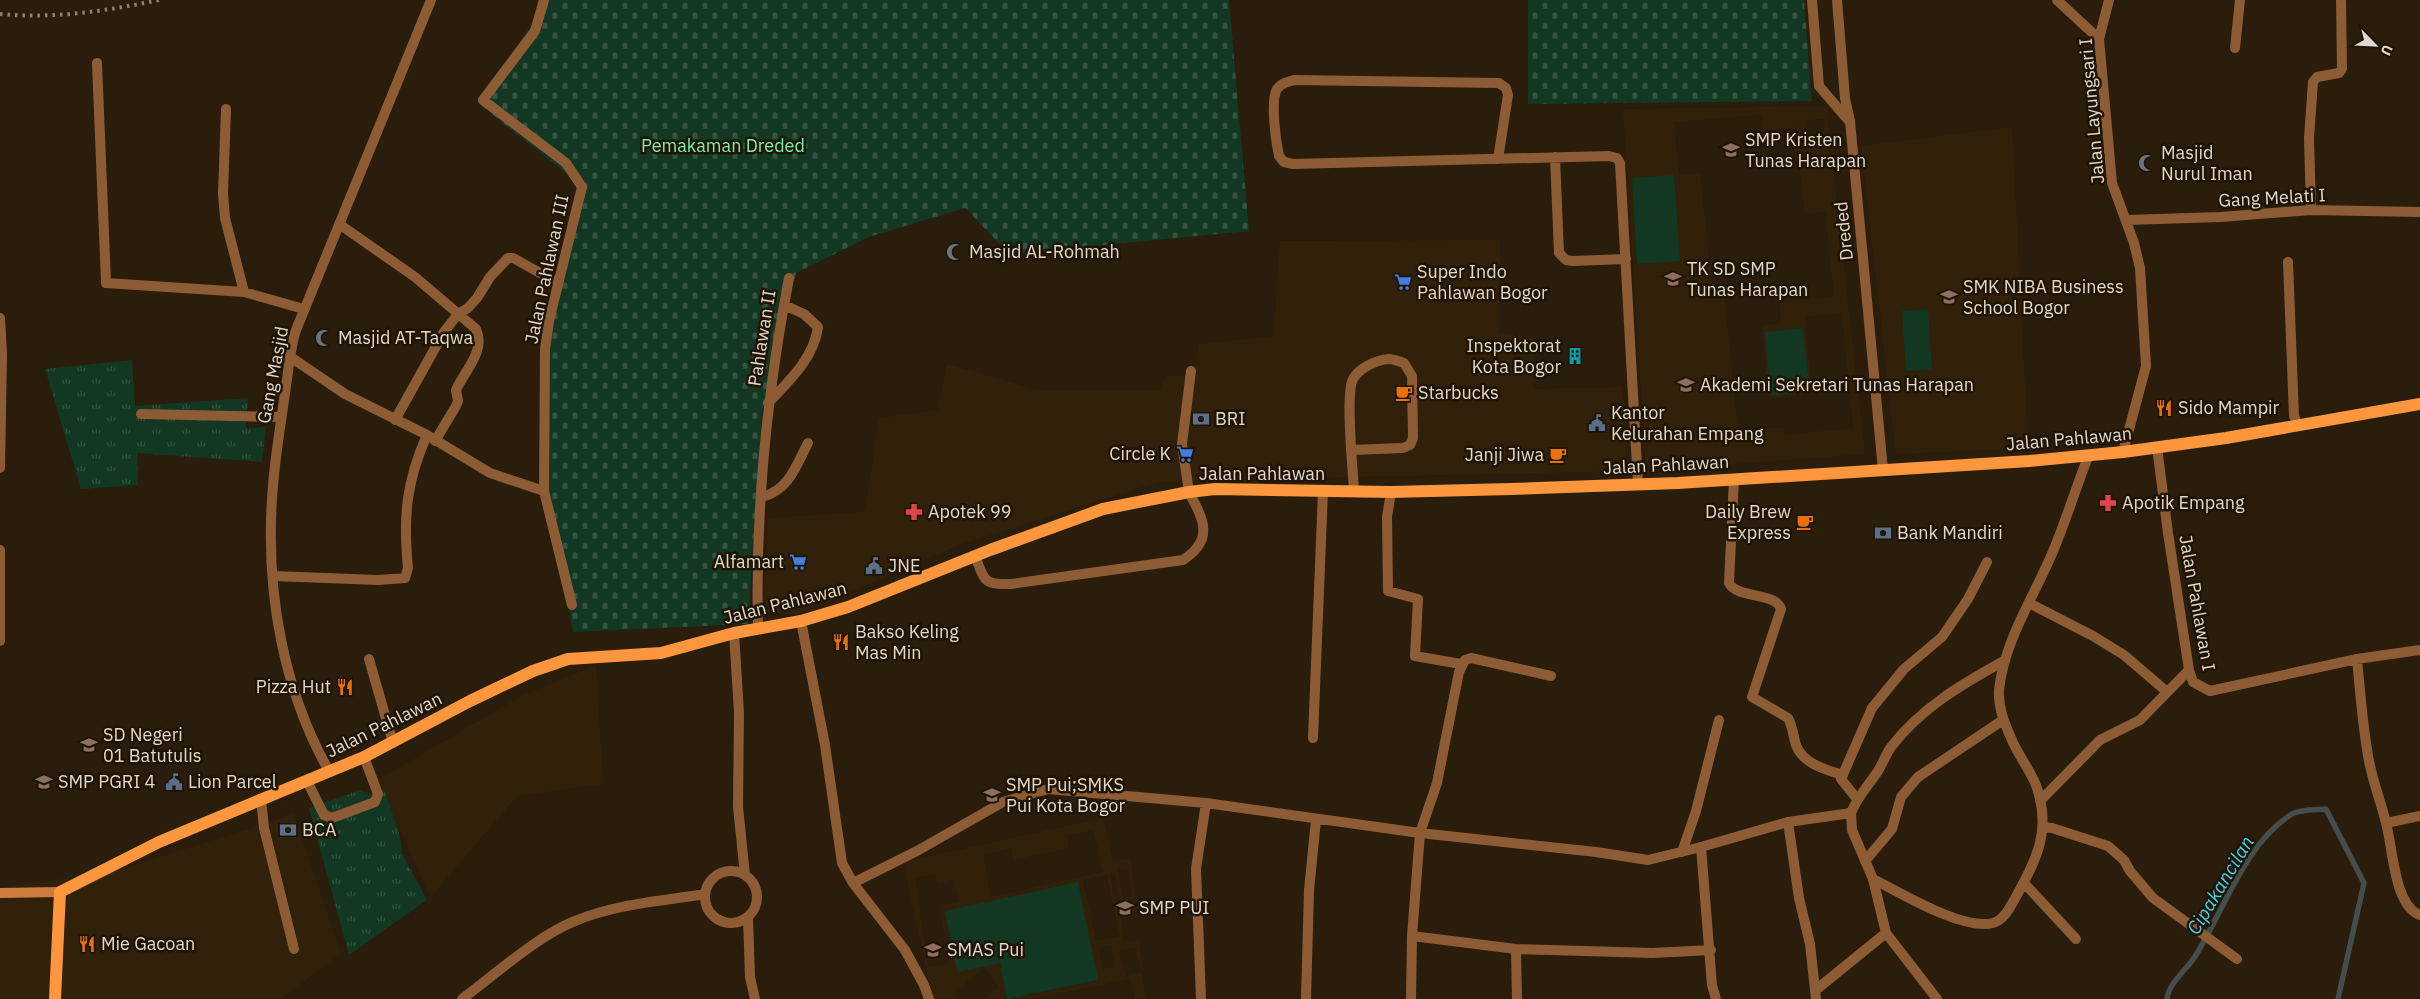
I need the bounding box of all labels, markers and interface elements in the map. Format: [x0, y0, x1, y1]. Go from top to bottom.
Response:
north arrow [2350, 20, 2400, 70]
street label: Jalan Layungsari I [2074, 37, 2109, 185]
text: U [2377, 42, 2397, 58]
place label: SMP Kristen Tunas Harapan [1745, 128, 1866, 172]
park label: Pemakaman Dreded [641, 134, 805, 157]
school or university icon: SMP Kristen Tunas Harapan [1721, 140, 1741, 160]
place label: Masjid Nurul Iman [2161, 141, 2253, 185]
mosque icon: Masjid Nurul Iman [2137, 153, 2157, 173]
street label: Gang Melati I [2218, 183, 2326, 212]
street label: Jalan Pahlawan III [519, 192, 574, 346]
street label: Dreded [1829, 200, 1858, 262]
place label: Masjid AL-Rohmah [969, 240, 1120, 263]
mosque icon: Masjid AL-Rohmah [945, 242, 965, 262]
place label: TK SD SMP Tunas Harapan [1687, 257, 1808, 301]
place label: Super Indo Pahlawan Bogor [1417, 260, 1548, 304]
school or university icon: TK SD SMP Tunas Harapan [1663, 269, 1683, 289]
supermarket icon: Super Indo Pahlawan Bogor [1393, 272, 1413, 292]
place label: SMK NIBA Business School Bogor [1963, 275, 2124, 319]
school or university icon: SMK NIBA Business School Bogor [1939, 287, 1959, 307]
street label: Pahlawan II [743, 288, 780, 388]
street label: Gang Masjid [252, 324, 293, 425]
place label: Masjid AT-Taqwa [338, 326, 473, 349]
mosque icon: Masjid AT-Taqwa [314, 328, 334, 348]
place label: Inspektorat Kota Bogor [1466, 334, 1561, 378]
building icon: Inspektorat Kota Bogor [1565, 346, 1585, 366]
place label: Akademi Sekretari Tunas Harapan [1700, 373, 1974, 396]
school or university icon: Akademi Sekretari Tunas Harapan [1676, 375, 1696, 395]
place label: Starbucks [1418, 381, 1499, 404]
cafe icon: Starbucks [1394, 383, 1414, 403]
place label: Sido Mampir [2178, 396, 2280, 419]
restaurant icon: Sido Mampir [2154, 398, 2174, 418]
place label: Kantor Kelurahan Empang [1611, 401, 1764, 445]
place label: BRI [1215, 407, 1245, 430]
bank icon: BRI [1191, 409, 1211, 429]
public building icon: Kantor Kelurahan Empang [1587, 413, 1607, 433]
street label: Jalan Pahlawan [2005, 422, 2133, 455]
place label: Circle K [1109, 442, 1172, 465]
place label: Janji Jiwa [1465, 443, 1544, 466]
supermarket icon: Circle K [1175, 444, 1195, 464]
cafe icon: Janji Jiwa [1548, 445, 1568, 465]
street label: Jalan Pahlawan [1602, 450, 1730, 479]
street label: Jalan Pahlawan [1199, 462, 1325, 485]
place label: Apotik Empang [2122, 491, 2245, 514]
pharmacy icon: Apotik Empang [2098, 493, 2118, 513]
place label: Apotek 99 [928, 500, 1012, 523]
place label: Daily Brew Express [1705, 500, 1791, 544]
pharmacy icon: Apotek 99 [904, 502, 924, 522]
cafe icon: Daily Brew Express [1795, 512, 1815, 532]
place label: Bank Mandiri [1897, 521, 2003, 544]
bank icon: Bank Mandiri [1873, 523, 1893, 543]
street label: Jalan Pahlawan I [2174, 533, 2221, 673]
place label: Alfamart [714, 550, 784, 573]
supermarket icon: Alfamart [788, 552, 808, 572]
place label: JNE [888, 554, 920, 577]
public building icon: JNE [864, 556, 884, 576]
street label: Jalan Pahlawan [721, 576, 849, 629]
place label: Bakso Keling Mas Min [855, 620, 959, 664]
restaurant icon: Bakso Keling Mas Min [831, 632, 851, 652]
place label: Pizza Hut [256, 675, 331, 698]
restaurant icon: Pizza Hut [335, 677, 355, 697]
street label: Jalan Pahlawan [322, 687, 446, 763]
place label: SD Negeri 01 Batutulis [103, 723, 201, 767]
school or university icon: SD Negeri 01 Batutulis [79, 735, 99, 755]
place label: SMP PGRI 4 [58, 770, 156, 793]
place label: Lion Parcel [188, 770, 277, 793]
school or university icon: SMP PGRI 4 [34, 772, 54, 792]
public building icon: Lion Parcel [164, 772, 184, 792]
place label: SMP Pui;SMKS Pui Kota Bogor [1006, 773, 1125, 817]
school or university icon: SMP Pui;SMKS Pui Kota Bogor [982, 785, 1002, 805]
place label: BCA [302, 818, 337, 841]
bank icon: BCA [278, 820, 298, 840]
water label: Cipakancilan [2181, 831, 2259, 939]
place label: SMP PUI [1139, 896, 1210, 919]
school or university icon: SMP PUI [1115, 898, 1135, 918]
place label: Mie Gacoan [101, 932, 195, 955]
restaurant icon: Mie Gacoan [77, 934, 97, 954]
place label: SMAS Pui [947, 938, 1024, 961]
school or university icon: SMAS Pui [923, 940, 943, 960]

